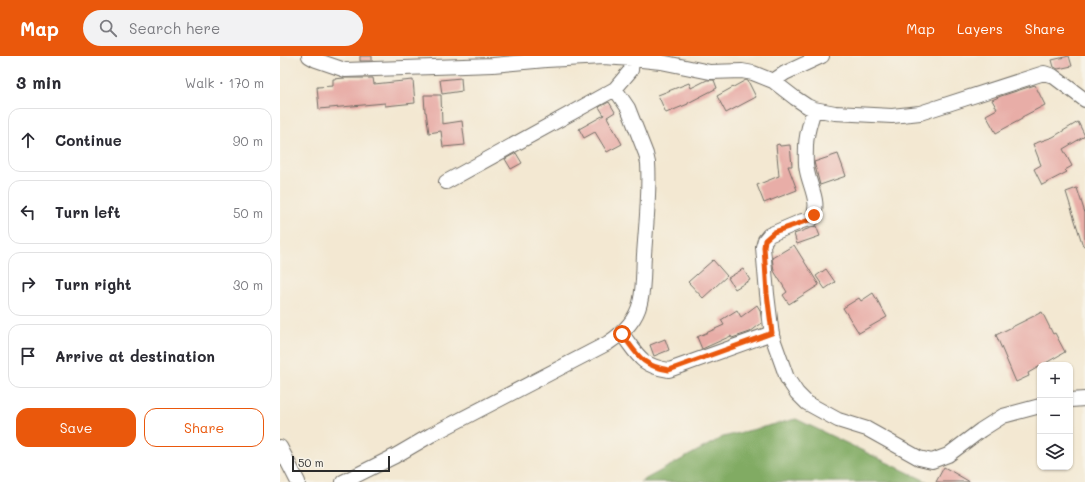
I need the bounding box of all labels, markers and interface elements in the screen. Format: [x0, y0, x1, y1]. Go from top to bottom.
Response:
search box [83, 10, 363, 46]
text: Map [20, 16, 59, 41]
icon: search [97, 17, 119, 39]
text: Search here [129, 18, 220, 38]
text: Map [906, 19, 935, 38]
text: Layers [957, 19, 1003, 38]
text: Share [1025, 19, 1065, 38]
text: 3 min [16, 71, 61, 93]
text: Walk · 170 m [185, 74, 264, 91]
icon: ahead [17, 129, 39, 151]
text: Continue [55, 130, 122, 150]
text: 90 m [233, 132, 263, 149]
icon: left [17, 201, 39, 223]
text: Turn left [55, 202, 120, 222]
text: 50 m [233, 204, 263, 221]
route end [805, 206, 823, 224]
icon: right [17, 273, 39, 295]
text: Turn right [55, 274, 132, 294]
text: 30 m [233, 276, 263, 293]
route start [613, 325, 631, 343]
icon: arrive [17, 345, 39, 367]
text: Arrive at destination [55, 346, 215, 366]
map controls [1037, 362, 1073, 470]
button: + [1037, 362, 1073, 398]
button: − [1037, 398, 1073, 434]
button: Save [16, 408, 136, 447]
button: Share [144, 408, 264, 447]
button: layers [1037, 434, 1073, 470]
scale bar [292, 454, 390, 473]
text: 50 m [298, 455, 324, 470]

